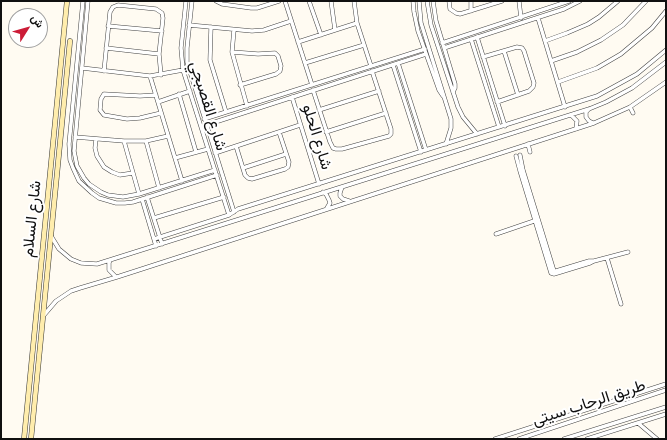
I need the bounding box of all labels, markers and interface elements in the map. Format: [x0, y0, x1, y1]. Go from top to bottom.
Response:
north arrow [8, 8, 48, 48]
text: ش [28, 12, 46, 30]
street label: شارع القصبجي [185, 59, 231, 153]
street label: شارع الحلو [298, 102, 336, 172]
street label: شارع السلام [18, 180, 46, 258]
street label: طريق الرحاب سيتى [530, 376, 648, 430]

